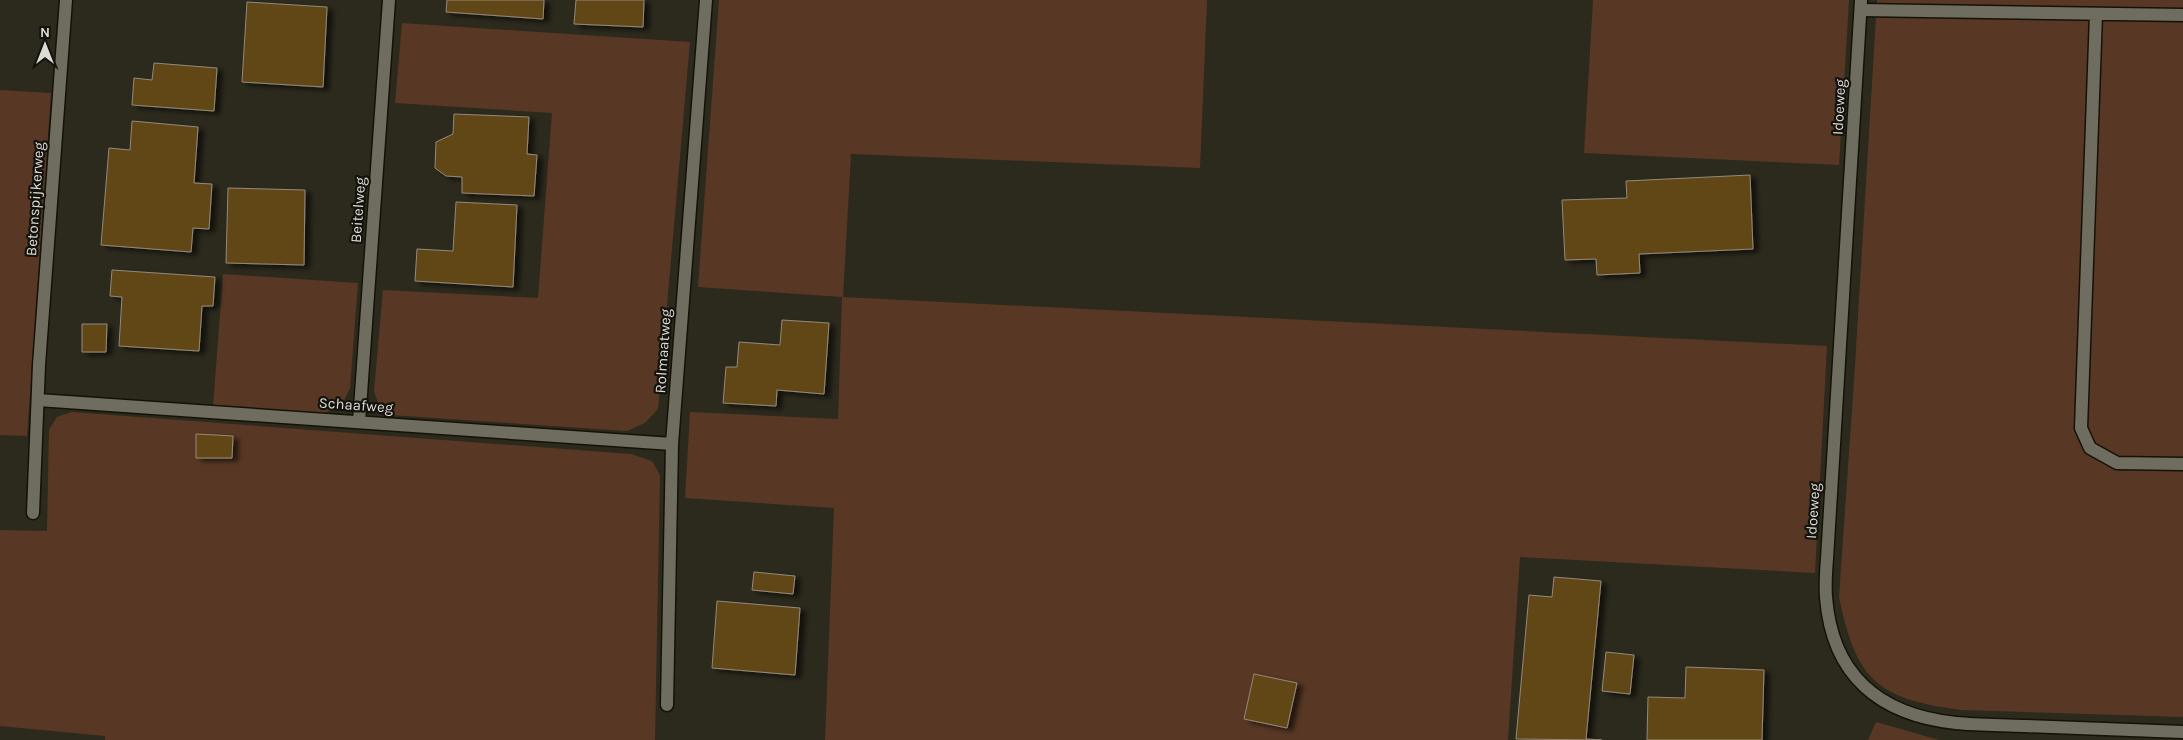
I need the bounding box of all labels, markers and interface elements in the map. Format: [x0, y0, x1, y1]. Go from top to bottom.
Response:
north arrow [20, 20, 70, 70]
text: N [40, 24, 50, 41]
street label: Idoeweg [1829, 78, 1849, 135]
street label: Betonspijkerweg [22, 141, 48, 257]
street label: Beitelweg [347, 176, 369, 244]
street label: Rolmaatweg [651, 308, 675, 394]
street label: Schaafweg [318, 393, 394, 417]
street label: Idoeweg [1802, 482, 1824, 540]

